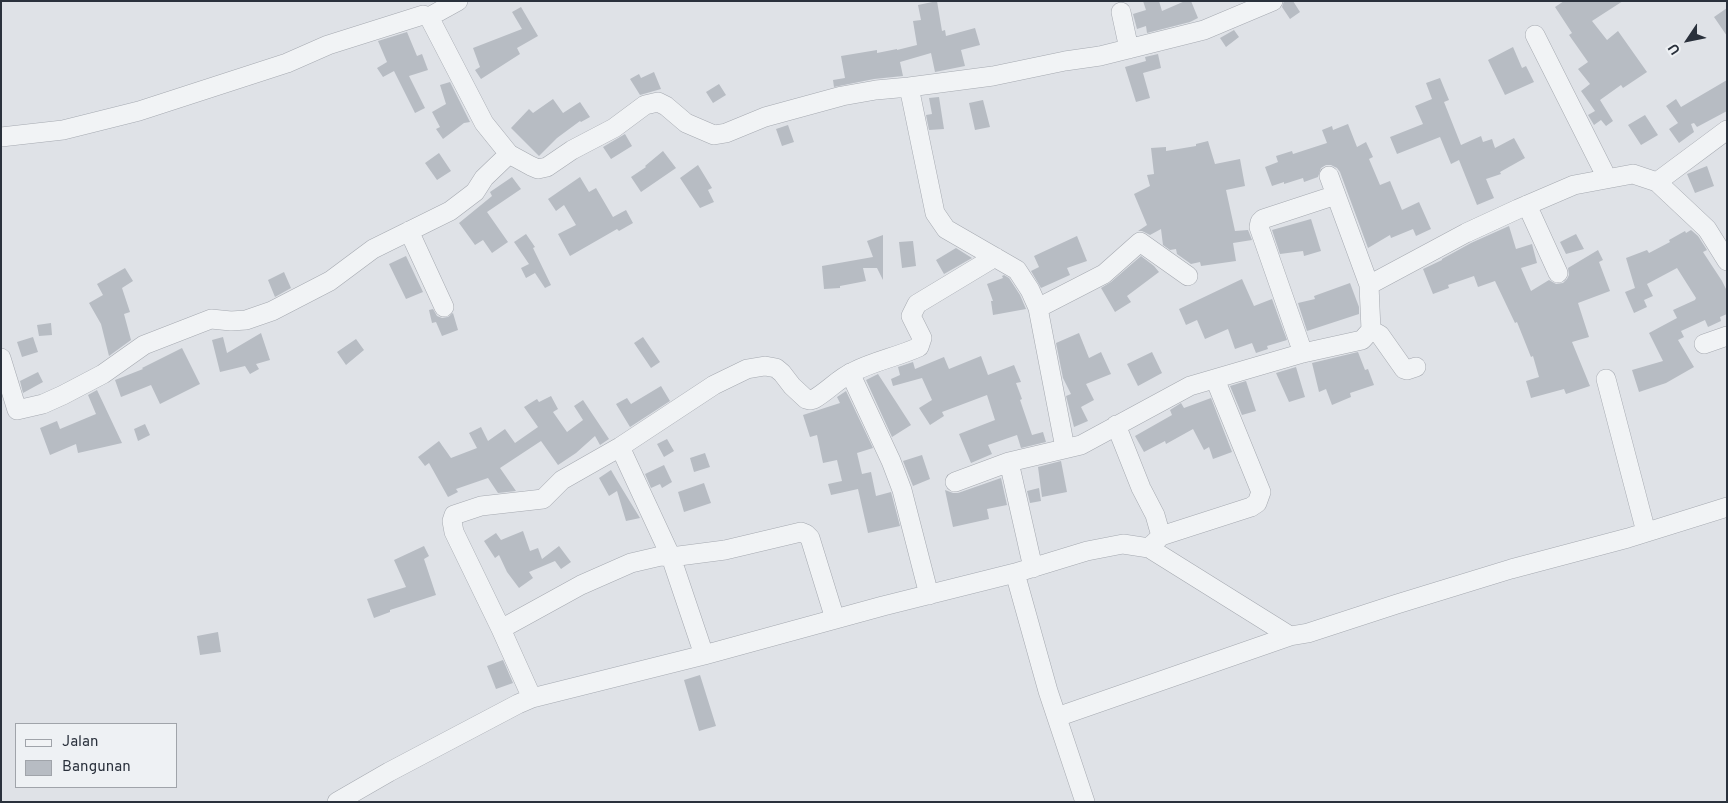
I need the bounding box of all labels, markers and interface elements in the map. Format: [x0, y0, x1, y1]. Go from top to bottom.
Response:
north arrow [1663, 15, 1713, 65]
text: U [1665, 40, 1685, 58]
legend [15, 723, 178, 788]
text: Jalan [62, 733, 99, 752]
text: Bangunan [62, 758, 131, 777]

